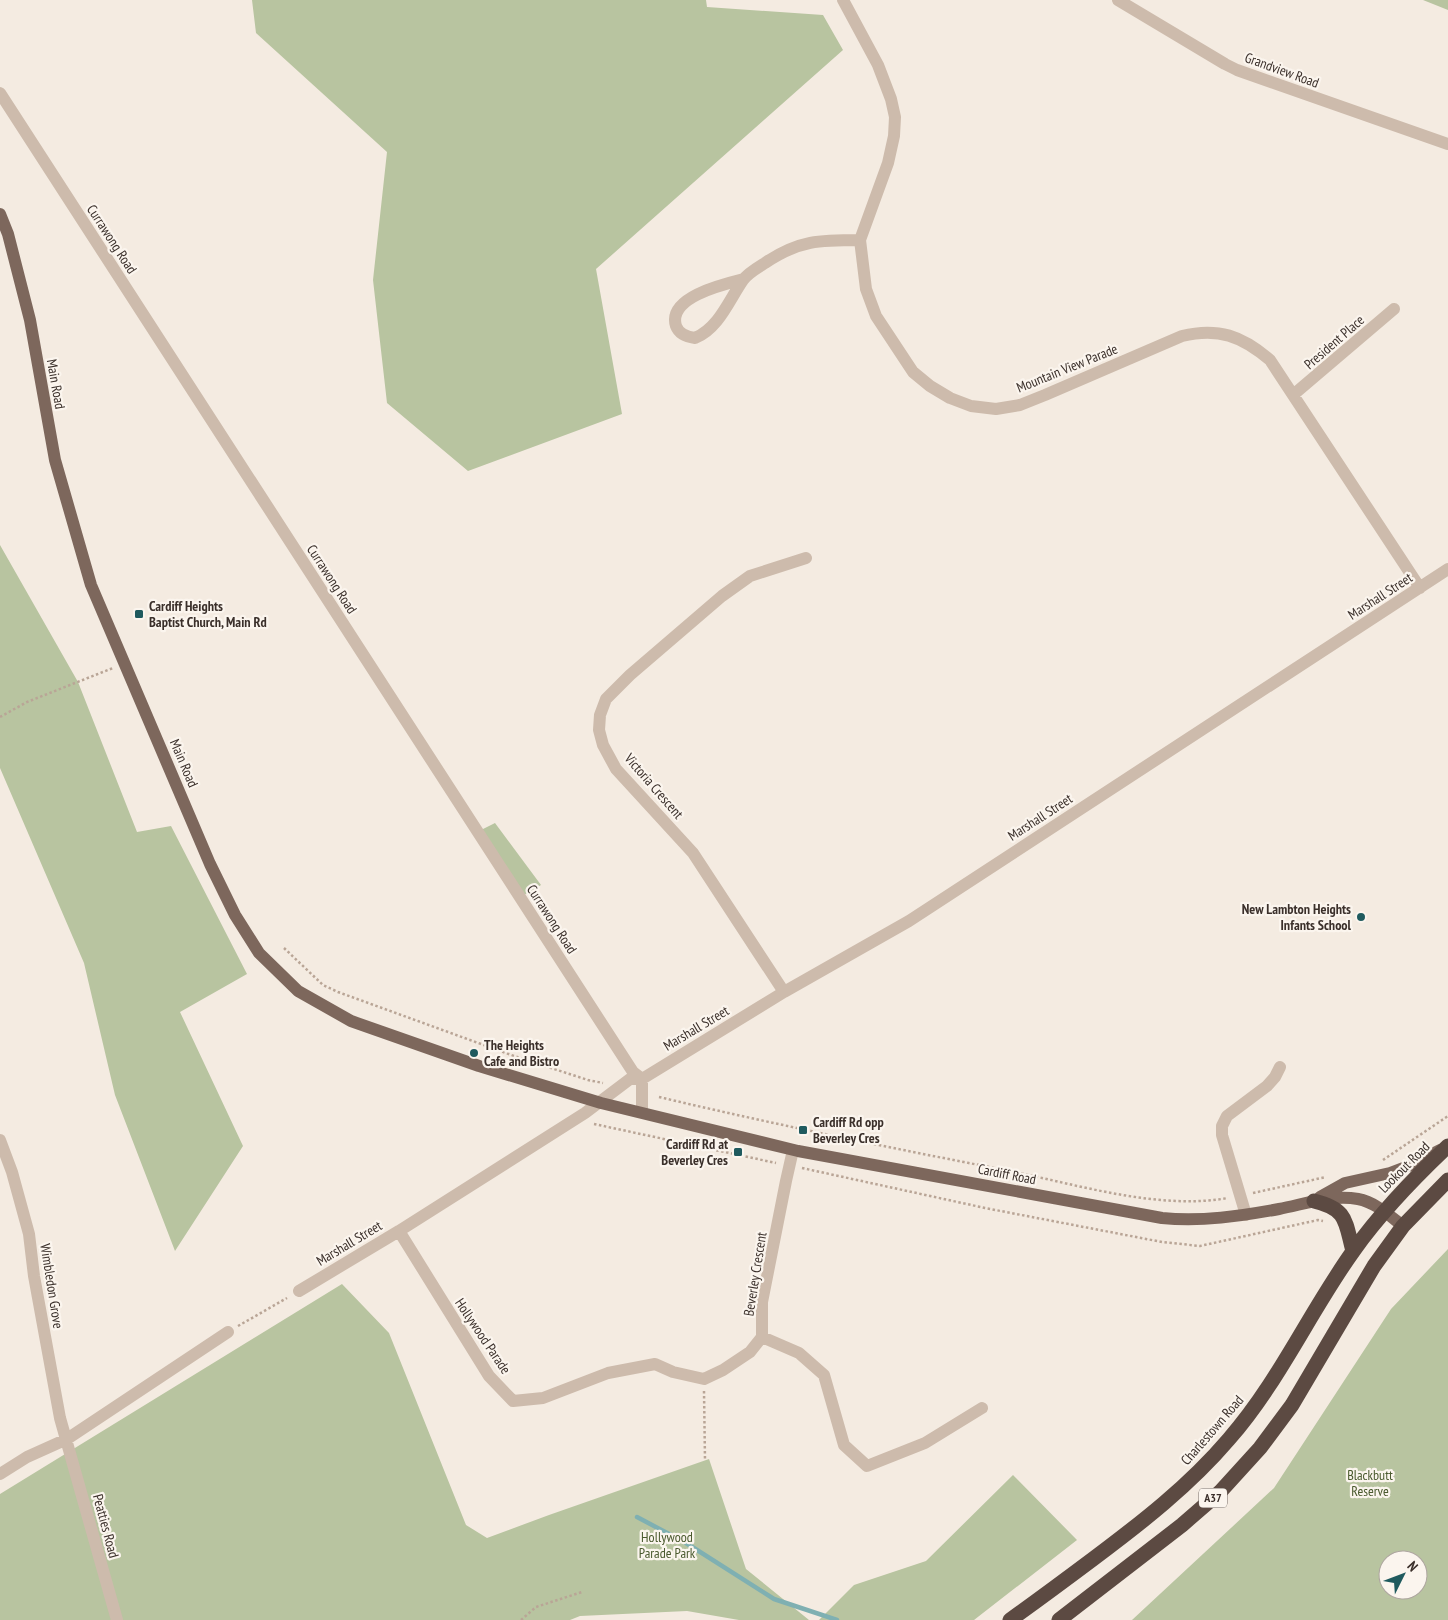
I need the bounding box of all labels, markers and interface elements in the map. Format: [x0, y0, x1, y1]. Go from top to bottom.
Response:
street label: Grandview Road [1242, 48, 1322, 92]
street label: Currawong Road [83, 201, 141, 277]
street label: President Place [1300, 311, 1368, 373]
street label: Mountain View Parade [1014, 339, 1120, 396]
street label: Main Road [43, 358, 69, 410]
street label: Currawong Road [303, 541, 361, 617]
street label: Marshall Street [1344, 568, 1416, 624]
place label: Cardiff Heights Baptist Church, Main Rd [149, 597, 267, 631]
marker: Cardiff Heights Baptist Church, Main Rd [133, 608, 145, 620]
street label: Main Road [166, 736, 202, 790]
street label: Victoria Crescent [620, 749, 687, 823]
street label: Marshall Street [1004, 789, 1076, 845]
street label: Currawong Road [523, 881, 581, 957]
place label: New Lambton Heights Infants School [1242, 900, 1352, 934]
marker: New Lambton Heights Infants School [1355, 911, 1367, 923]
street label: Marshall Street [660, 1001, 732, 1055]
place label: The Heights Cafe and Bistro [484, 1036, 559, 1070]
marker: The Heights Cafe and Bistro [468, 1047, 480, 1059]
place label: Cardiff Rd opp Beverley Cres [813, 1113, 884, 1147]
marker: Cardiff Rd opp Beverley Cres [797, 1124, 809, 1136]
place label: Cardiff Rd at Beverley Cres [661, 1135, 728, 1169]
street label: Lookout Road [1375, 1138, 1433, 1196]
marker: Cardiff Rd at Beverley Cres [732, 1146, 744, 1158]
street label: Cardiff Road [976, 1160, 1038, 1188]
street label: Marshall Street [313, 1216, 385, 1270]
street label: Beverley Crescent [739, 1231, 771, 1317]
street label: Wimbledon Grove [36, 1242, 68, 1330]
street label: Hollywood Parade [451, 1295, 515, 1377]
street label: Charlestown Road [1177, 1391, 1247, 1469]
park label: Blackbutt Reserve [1347, 1466, 1393, 1500]
road number: A37 [1199, 1489, 1227, 1508]
street label: Peatties Road [89, 1492, 123, 1560]
park label: Hollywood Parade Park [639, 1528, 696, 1562]
north arrow [1378, 1550, 1428, 1600]
text: N [1403, 1557, 1422, 1575]

